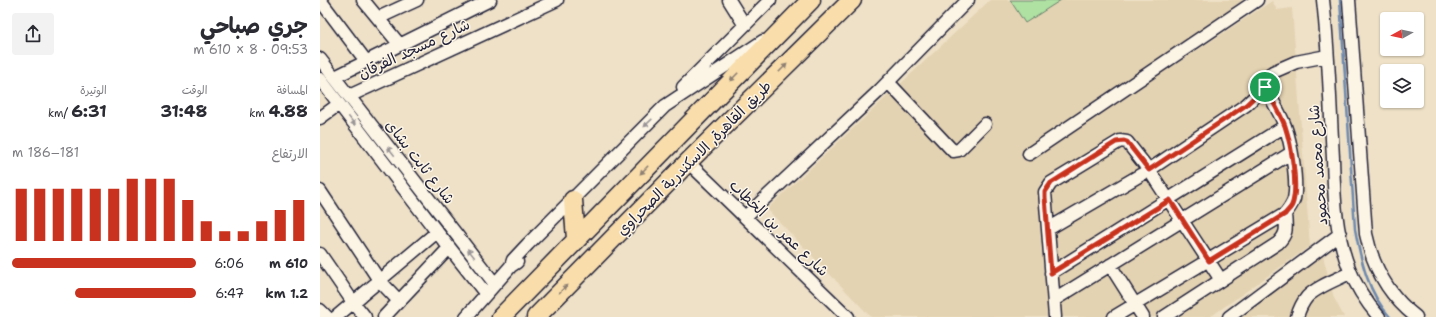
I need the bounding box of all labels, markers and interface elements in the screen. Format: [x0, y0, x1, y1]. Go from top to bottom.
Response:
text: جري صباحي [200, 11, 308, 40]
north arrow [1380, 12, 1424, 56]
map controls [1380, 12, 1424, 108]
button: share [12, 13, 54, 55]
street label: شارع مسجد الفرقان [355, 14, 473, 84]
text: 09:53 · 8 × 610 m [193, 41, 308, 58]
one-way arrow [778, 63, 788, 73]
button: layers [1380, 64, 1424, 108]
pin [1248, 70, 1282, 104]
one-way arrow [730, 72, 739, 82]
street label: طريق القاهرة, الاسكندرية الصحراوي [612, 76, 777, 241]
icon: arrive [1254, 76, 1276, 98]
text: الوتيرة [80, 83, 107, 98]
text: الوقت [182, 83, 207, 98]
text: المسافة [277, 83, 308, 98]
text: 6:31 [71, 100, 107, 122]
text: 31:48 [160, 100, 207, 122]
text: 4.88 [269, 100, 308, 122]
street label: شارع محمد محمود [1304, 104, 1332, 226]
text: /km [48, 106, 71, 121]
text: km [249, 106, 269, 121]
one-way arrow [348, 116, 356, 126]
street label: شارع ثابت بشاى [381, 116, 459, 208]
one-way arrow [643, 118, 653, 128]
text: 181–186 m [12, 144, 79, 161]
text: الارتفاع [272, 145, 308, 162]
one-way arrow [387, 145, 396, 156]
one-way arrow [639, 165, 649, 175]
street label: شارع عمر بن الخطاب [725, 175, 833, 281]
one-way arrow [467, 248, 475, 259]
text: 6:06 [214, 255, 244, 272]
text: 610 m [269, 255, 308, 272]
one-way arrow [558, 284, 568, 294]
text: 6:47 [215, 285, 244, 302]
text: 1.2 km [265, 285, 308, 302]

